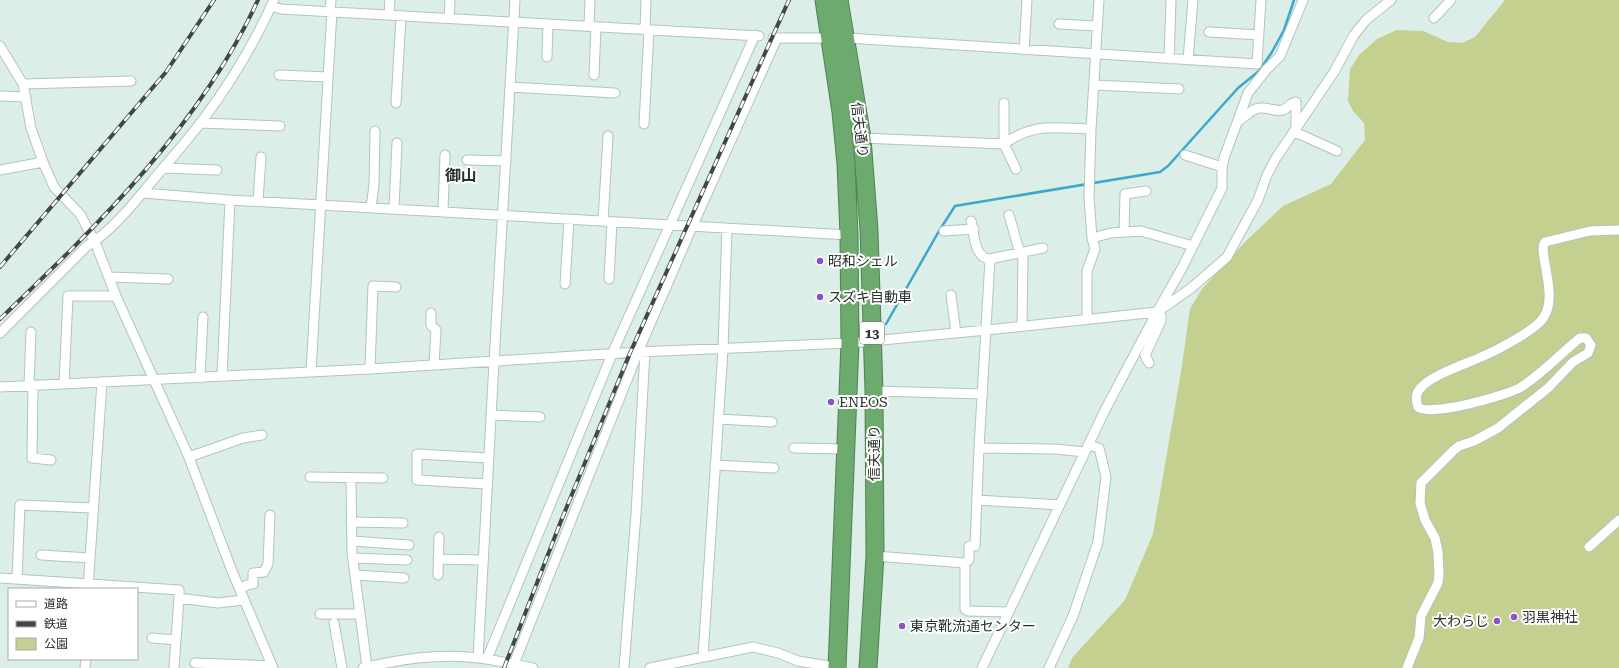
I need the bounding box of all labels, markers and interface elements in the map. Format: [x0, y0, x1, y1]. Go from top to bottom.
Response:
street label: 信夫通り [849, 101, 871, 159]
district label: 御山 [445, 166, 477, 185]
place label: 昭和シェル [828, 253, 898, 269]
marker: 昭和シェル [815, 256, 825, 266]
place label: スズキ自動車 [828, 289, 912, 305]
marker: スズキ自動車 [815, 292, 825, 302]
road number: 13 [860, 322, 884, 344]
place label: ENEOS [839, 394, 888, 410]
marker: ENEOS [826, 397, 836, 407]
street label: 信夫通り [866, 425, 882, 481]
legend [8, 588, 138, 660]
text: 道路 [44, 597, 68, 611]
place label: 羽黒神社 [1522, 609, 1578, 625]
marker: 羽黒神社 [1509, 612, 1519, 622]
place label: 大わらじ [1433, 613, 1489, 629]
marker: 大わらじ [1492, 616, 1502, 626]
text: 鉄道 [44, 617, 68, 631]
place label: 東京靴流通センター [910, 618, 1036, 634]
marker: 東京靴流通センター [897, 621, 907, 631]
text: 公園 [44, 637, 68, 651]

